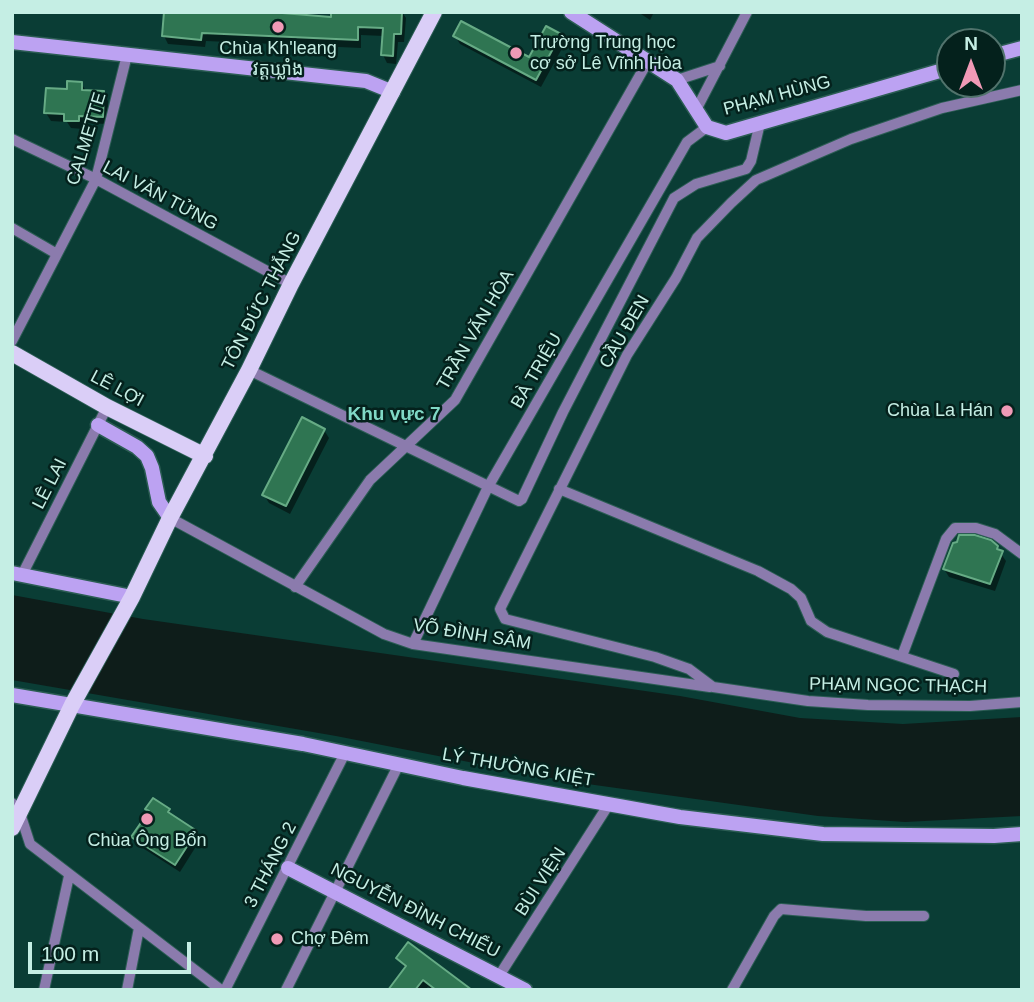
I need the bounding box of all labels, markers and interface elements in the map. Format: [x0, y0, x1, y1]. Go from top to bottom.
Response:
marker: Chùa Kh'leang វត្តឃ្លាំង [270, 19, 286, 35]
north arrow [936, 28, 1006, 98]
place label: Trường Trung học cơ sở Lê Vĩnh Hòa [530, 32, 682, 74]
text: N [964, 33, 978, 54]
place label: Chùa Kh'leang វត្តឃ្លាំង [219, 38, 337, 80]
marker: Trường Trung học cơ sở Lê Vĩnh Hòa [508, 45, 524, 61]
street label: PHẠM HÙNG [721, 71, 833, 121]
street label: CALMETTE [63, 90, 111, 188]
street label: LAI VĂN TỬNG [99, 157, 221, 235]
street label: TÔN ĐỨC THẮNG [218, 228, 306, 374]
street label: TRẦN VĂN HÒA [433, 266, 519, 394]
street label: CẦU ĐEN [595, 292, 655, 372]
street label: BÀ TRIỆU [507, 330, 567, 412]
street label: LÊ LỢI [87, 366, 147, 412]
place label: Chùa La Hán [887, 400, 993, 422]
marker: Chùa La Hán [999, 403, 1015, 419]
district label: Khu vực 7 [348, 404, 440, 426]
street label: LÊ LAI [28, 455, 72, 513]
street label: VÕ ĐÌNH SÂM [412, 615, 532, 655]
street label: PHẠM NGỌC THẠCH [809, 674, 987, 698]
street label: LÝ THƯỜNG KIỆT [440, 744, 596, 792]
marker: Chùa Ông Bổn [139, 811, 155, 827]
street label: 3 THÁNG 2 [240, 819, 302, 911]
place label: Chùa Ông Bổn [87, 830, 207, 852]
street label: BÙI VIỆN [511, 844, 571, 920]
street label: NGUYỄN ĐÌNH CHIỂU [327, 859, 503, 963]
scale bar [32, 928, 194, 972]
place label: Chợ Đêm [291, 928, 369, 950]
marker: Chợ Đêm [269, 931, 285, 947]
text: 100 m [41, 942, 99, 965]

